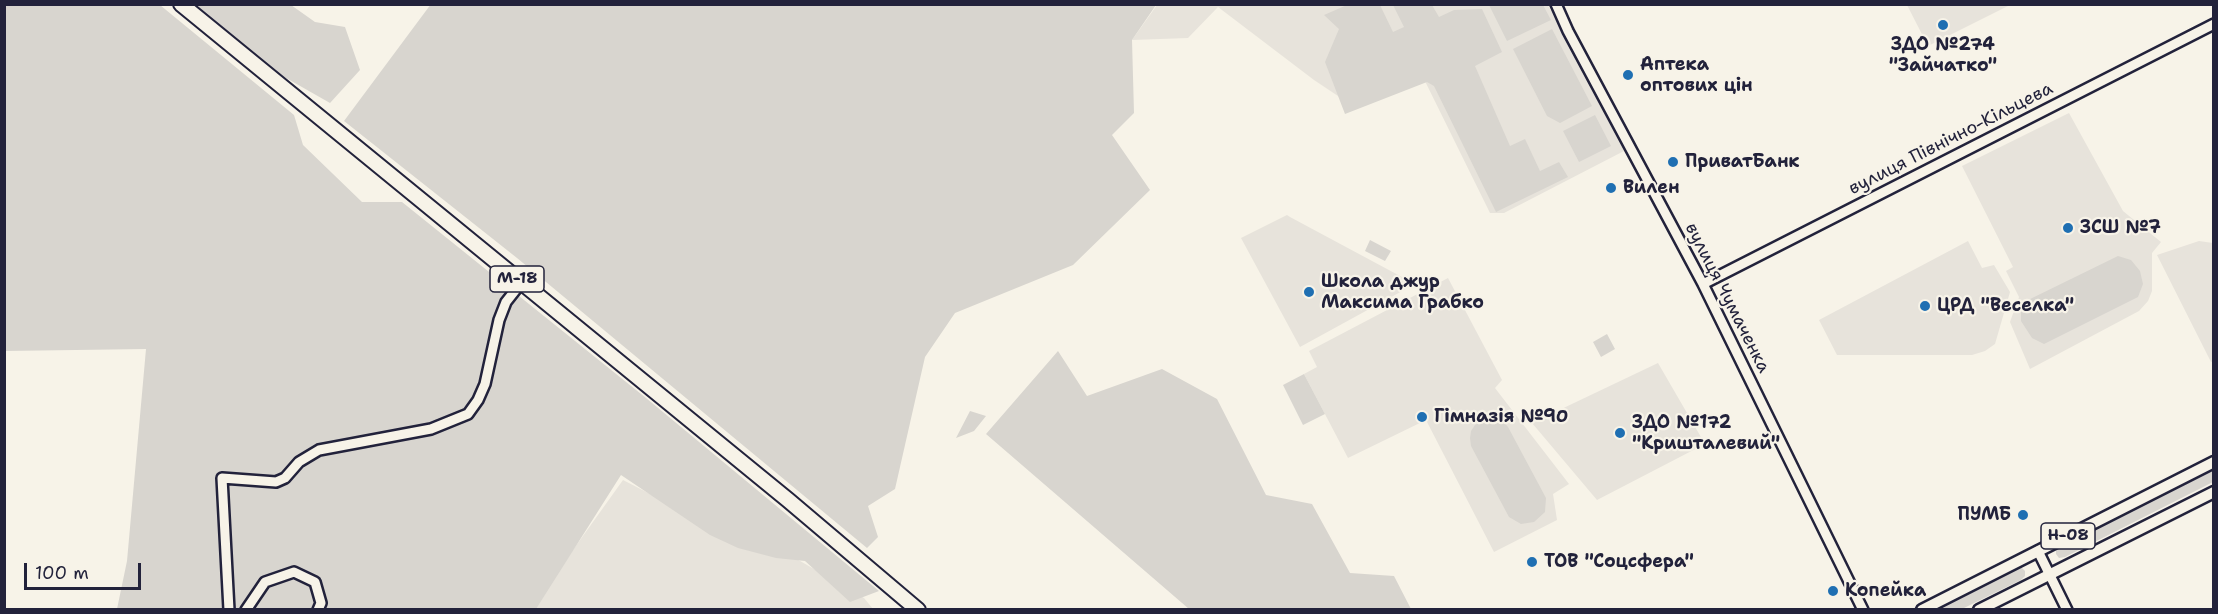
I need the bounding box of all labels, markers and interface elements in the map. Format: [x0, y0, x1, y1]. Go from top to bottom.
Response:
marker: ЗДО №274 "Зайчатко" [1936, 18, 1950, 32]
place label: ЗДО №274 "Зайчатко" [1889, 34, 1997, 76]
place label: Аптека оптових цін [1640, 54, 1753, 97]
marker: Аптека оптових цін [1621, 68, 1635, 82]
street label: вулиця Північно-Кільцева [1845, 78, 2057, 200]
place label: ПриватБанк [1685, 151, 1800, 173]
marker: ПриватБанк [1666, 155, 1680, 169]
place label: Вилен [1623, 177, 1680, 199]
marker: Вилен [1604, 181, 1618, 195]
place label: ЗСШ №7 [2080, 217, 2161, 239]
street label: вулиця Чумаченка [1680, 219, 1774, 377]
marker: ЗСШ №7 [2061, 221, 2075, 235]
road number: М-18 [490, 266, 544, 292]
place label: Школа джур Максима Грабко [1321, 271, 1484, 314]
marker: Школа джур Максима Грабко [1302, 285, 1316, 299]
place label: ЦРД "Веселка" [1937, 295, 2074, 317]
marker: ЦРД "Веселка" [1918, 299, 1932, 313]
place label: Гімназія №90 [1434, 406, 1568, 428]
marker: Гімназія №90 [1415, 410, 1429, 424]
place label: ЗДО №172 "Кришталевий" [1632, 412, 1780, 454]
marker: ЗДО №172 "Кришталевий" [1613, 426, 1627, 440]
place label: ПУМБ [1957, 504, 2011, 526]
marker: ПУМБ [2016, 508, 2030, 522]
road number: Н-08 [2041, 523, 2095, 549]
scale bar [27, 551, 144, 589]
place label: ТОВ "Соцсфера" [1544, 551, 1694, 573]
marker: ТОВ "Соцсфера" [1525, 555, 1539, 569]
text: 100 m [35, 561, 89, 585]
place label: Копейка [1845, 580, 1926, 602]
marker: Копейка [1826, 584, 1840, 598]

